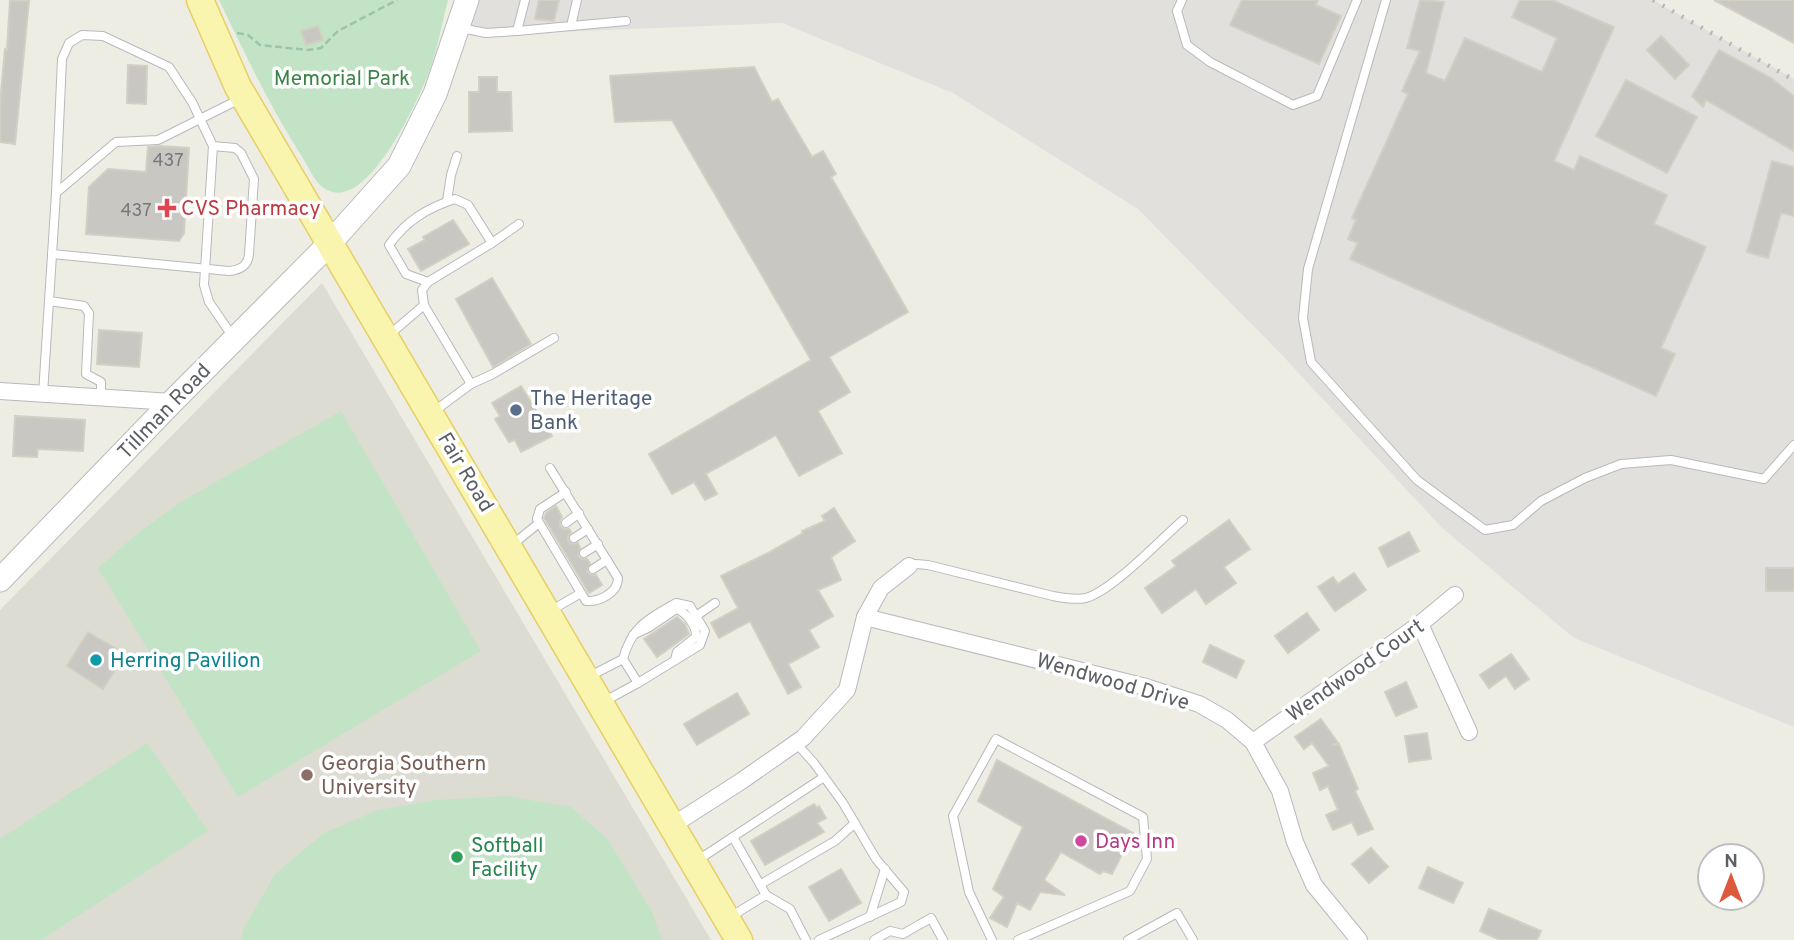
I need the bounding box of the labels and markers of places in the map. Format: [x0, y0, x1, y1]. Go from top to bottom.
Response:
place label: CVS Pharmacy [181, 196, 321, 223]
marker: CVS Pharmacy [159, 200, 175, 216]
place label: The Heritage Bank [530, 386, 652, 437]
marker: The Heritage Bank [508, 402, 524, 418]
place label: Herring Pavilion [110, 648, 261, 675]
marker: Herring Pavilion [88, 652, 104, 668]
place label: Georgia Southern University [321, 751, 486, 802]
marker: Georgia Southern University [299, 767, 315, 783]
place label: Days Inn [1095, 829, 1175, 856]
place label: Softball Facility [471, 833, 544, 884]
marker: Days Inn [1073, 833, 1089, 849]
marker: Softball Facility [449, 849, 465, 865]

